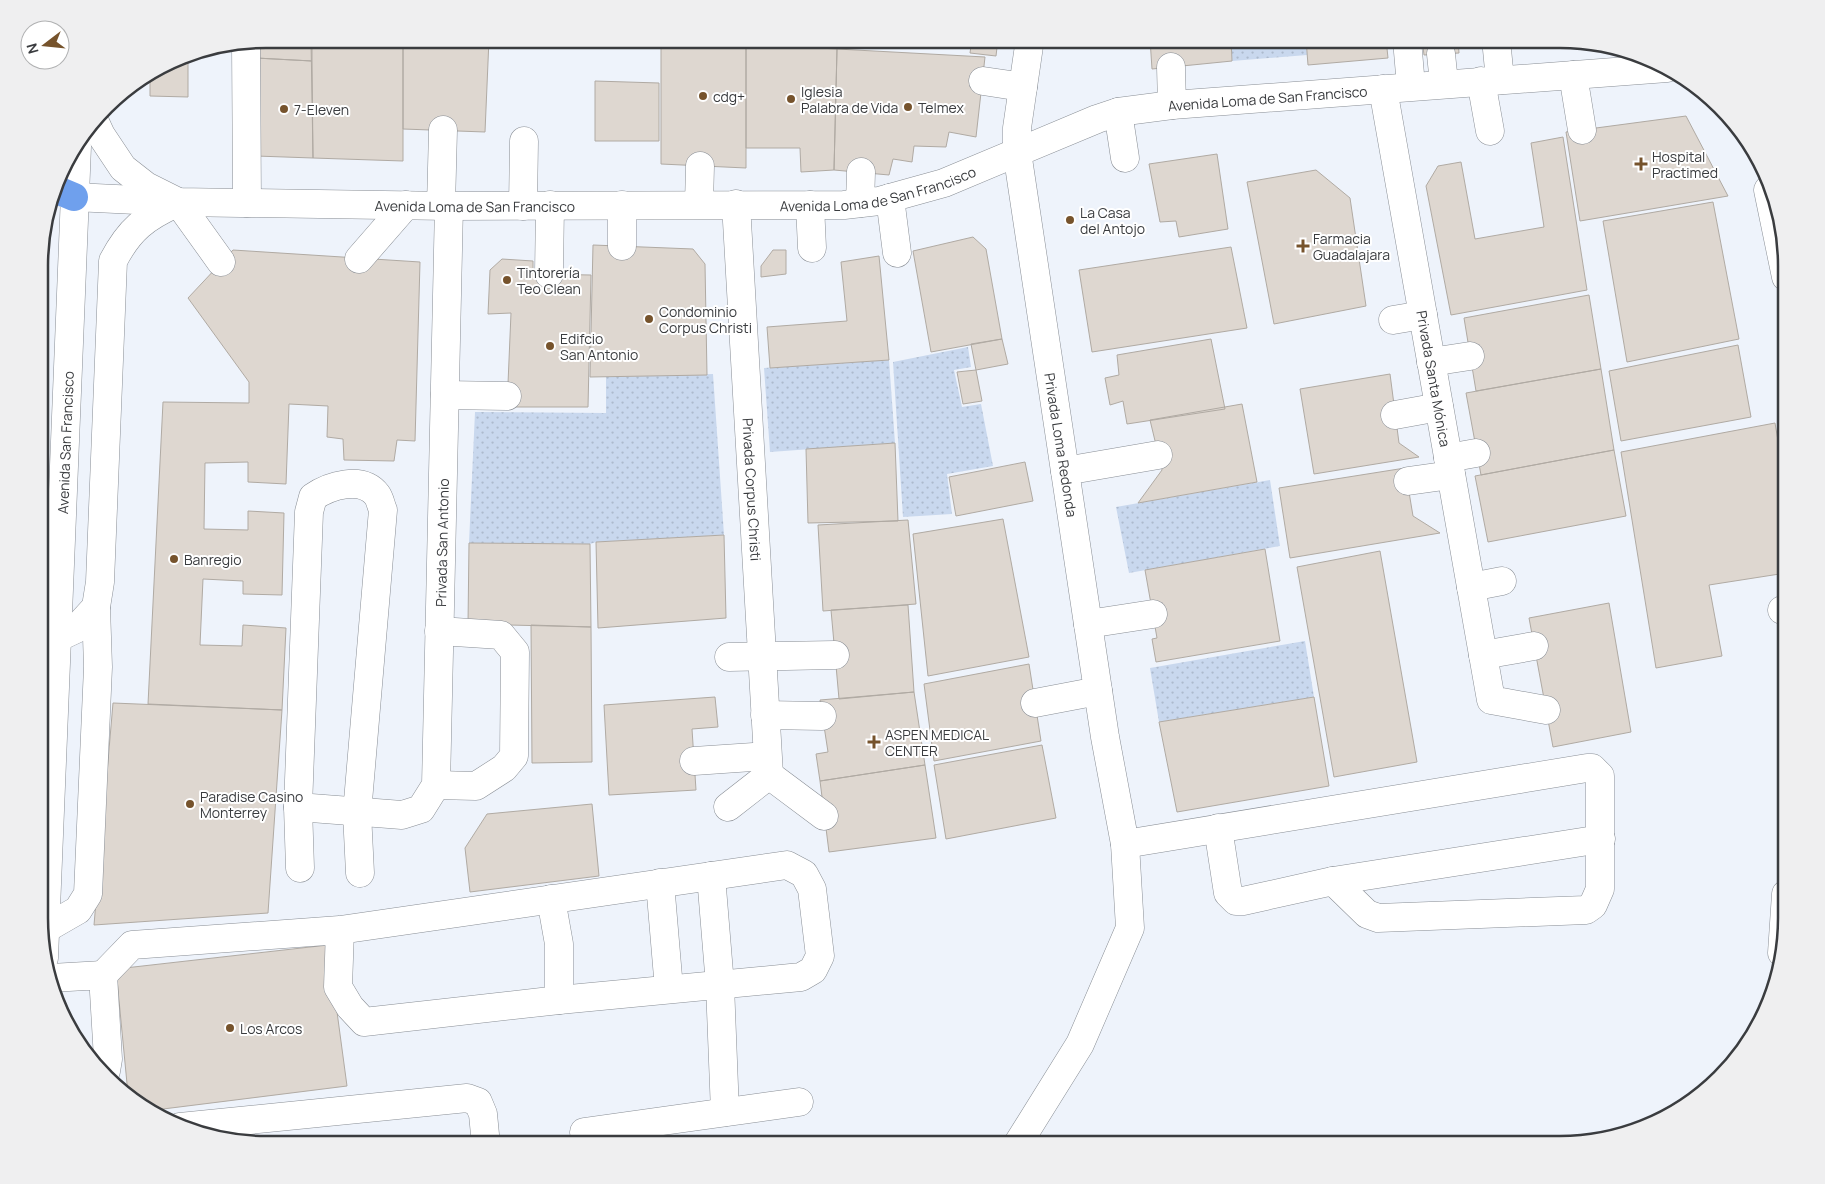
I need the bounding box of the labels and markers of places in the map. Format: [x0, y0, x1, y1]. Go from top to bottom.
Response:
place label: Iglesia Palabra de Vida [801, 82, 898, 117]
place label: cdg+ [713, 87, 745, 106]
marker: cdg+ [697, 90, 709, 102]
marker: Iglesia Palabra de Vida [785, 93, 797, 105]
place label: Telmex [918, 98, 964, 117]
place label: 7-Eleven [294, 100, 349, 119]
marker: Telmex [902, 101, 914, 113]
marker: 7-Eleven [278, 103, 290, 115]
place label: Hospital Practimed [1652, 147, 1718, 182]
marker: Hospital Practimed [1634, 157, 1648, 171]
place label: La Casa del Antojo [1080, 203, 1145, 238]
marker: La Casa del Antojo [1064, 214, 1076, 226]
place label: Farmacia Guadalajara [1313, 229, 1390, 264]
marker: Farmacia Guadalajara [1297, 240, 1309, 252]
place label: Tintorería Teo Clean [517, 263, 581, 298]
marker: Tintorería Teo Clean [501, 274, 513, 286]
place label: Condominio Corpus Christi [659, 302, 752, 337]
marker: Condominio Corpus Christi [643, 313, 655, 325]
place label: Edifcio San Antonio [560, 329, 638, 364]
marker: Edifcio San Antonio [544, 340, 556, 352]
place label: Banregio [184, 550, 242, 569]
marker: Banregio [168, 553, 180, 565]
place label: ASPEN MEDICAL CENTER [885, 725, 989, 760]
marker: ASPEN MEDICAL CENTER [867, 735, 881, 749]
place label: Paradise Casino Monterrey [200, 787, 303, 822]
marker: Paradise Casino Monterrey [184, 798, 196, 810]
place label: Los Arcos [240, 1019, 302, 1038]
marker: Los Arcos [224, 1022, 236, 1034]

